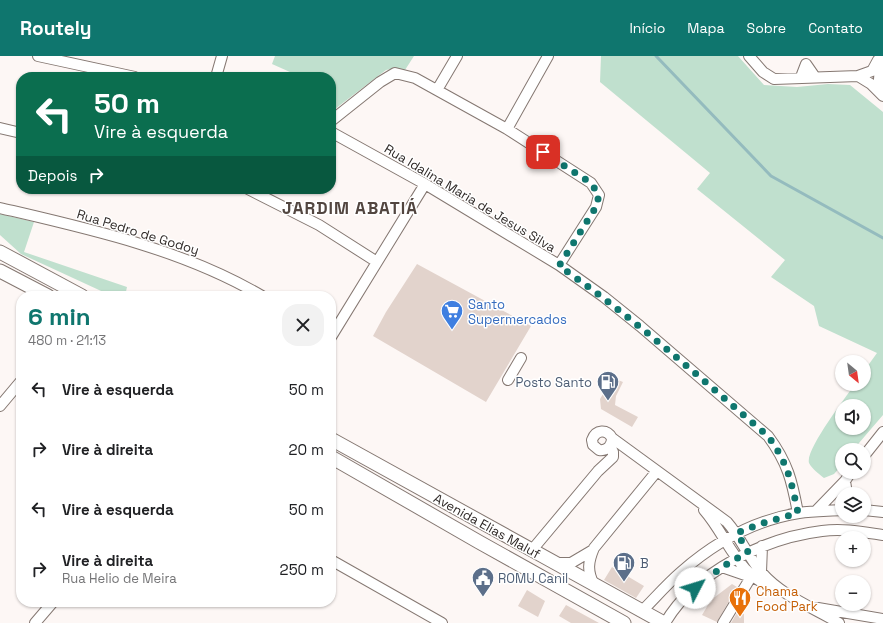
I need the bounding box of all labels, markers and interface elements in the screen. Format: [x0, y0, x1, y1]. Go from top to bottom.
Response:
text: Routely [20, 16, 91, 41]
text: Início [629, 19, 665, 37]
text: Mapa [687, 19, 725, 37]
text: Sobre [747, 19, 786, 37]
text: Contato [808, 19, 863, 37]
text: 50 m [94, 85, 160, 121]
icon: left [28, 88, 80, 140]
text: Vire à esquerda [94, 120, 228, 143]
pin [526, 135, 560, 169]
street label: Rua Idalina Maria de Jesus Silva [381, 140, 559, 256]
icon: arrive [532, 141, 554, 163]
icon: right [85, 164, 107, 186]
text: Depois [28, 166, 77, 185]
district label: JARDIM ABATIÁ [282, 197, 418, 219]
street label: Rua Pedro de Godoy [75, 205, 201, 259]
place label: Santo Supermercados [468, 296, 567, 328]
supermarket icon: Santo Supermercados [439, 298, 465, 331]
text: 6 min [28, 301, 91, 332]
button: close [282, 304, 324, 346]
text: 480 m · 21:13 [28, 332, 106, 349]
north arrow [835, 355, 871, 391]
map controls [835, 355, 871, 611]
fuel station icon: Posto Santo [595, 369, 621, 402]
place label: Posto Santo [516, 374, 592, 391]
icon: left [28, 378, 50, 400]
text: Vire à esquerda [62, 380, 174, 399]
text: 50 m [289, 380, 324, 399]
button: sound [835, 399, 871, 435]
icon: right [28, 438, 50, 460]
text: Vire à direita [62, 440, 153, 459]
text: 20 m [289, 440, 324, 459]
button: search [835, 443, 871, 479]
button: layers [835, 487, 871, 523]
street label: Avenida Elias Maluf [431, 490, 544, 563]
icon: left [28, 498, 50, 520]
text: Vire à esquerda [62, 500, 174, 519]
text: 50 m [289, 500, 324, 519]
button: + [835, 531, 871, 567]
fuel station icon: B [611, 550, 637, 583]
text: Vire à direita [62, 551, 153, 570]
place label: B [640, 555, 649, 572]
icon: right [28, 558, 50, 580]
text: 250 m [280, 560, 324, 579]
public building icon: ROMU Canil [470, 565, 496, 598]
position arrow [674, 567, 716, 609]
text: Rua Helio de Meira [62, 570, 177, 587]
place label: ROMU Canil [498, 570, 568, 587]
button: − [835, 575, 871, 611]
place label: Chama Food Park [756, 583, 818, 615]
restaurant icon: Chama Food Park [727, 585, 753, 618]

